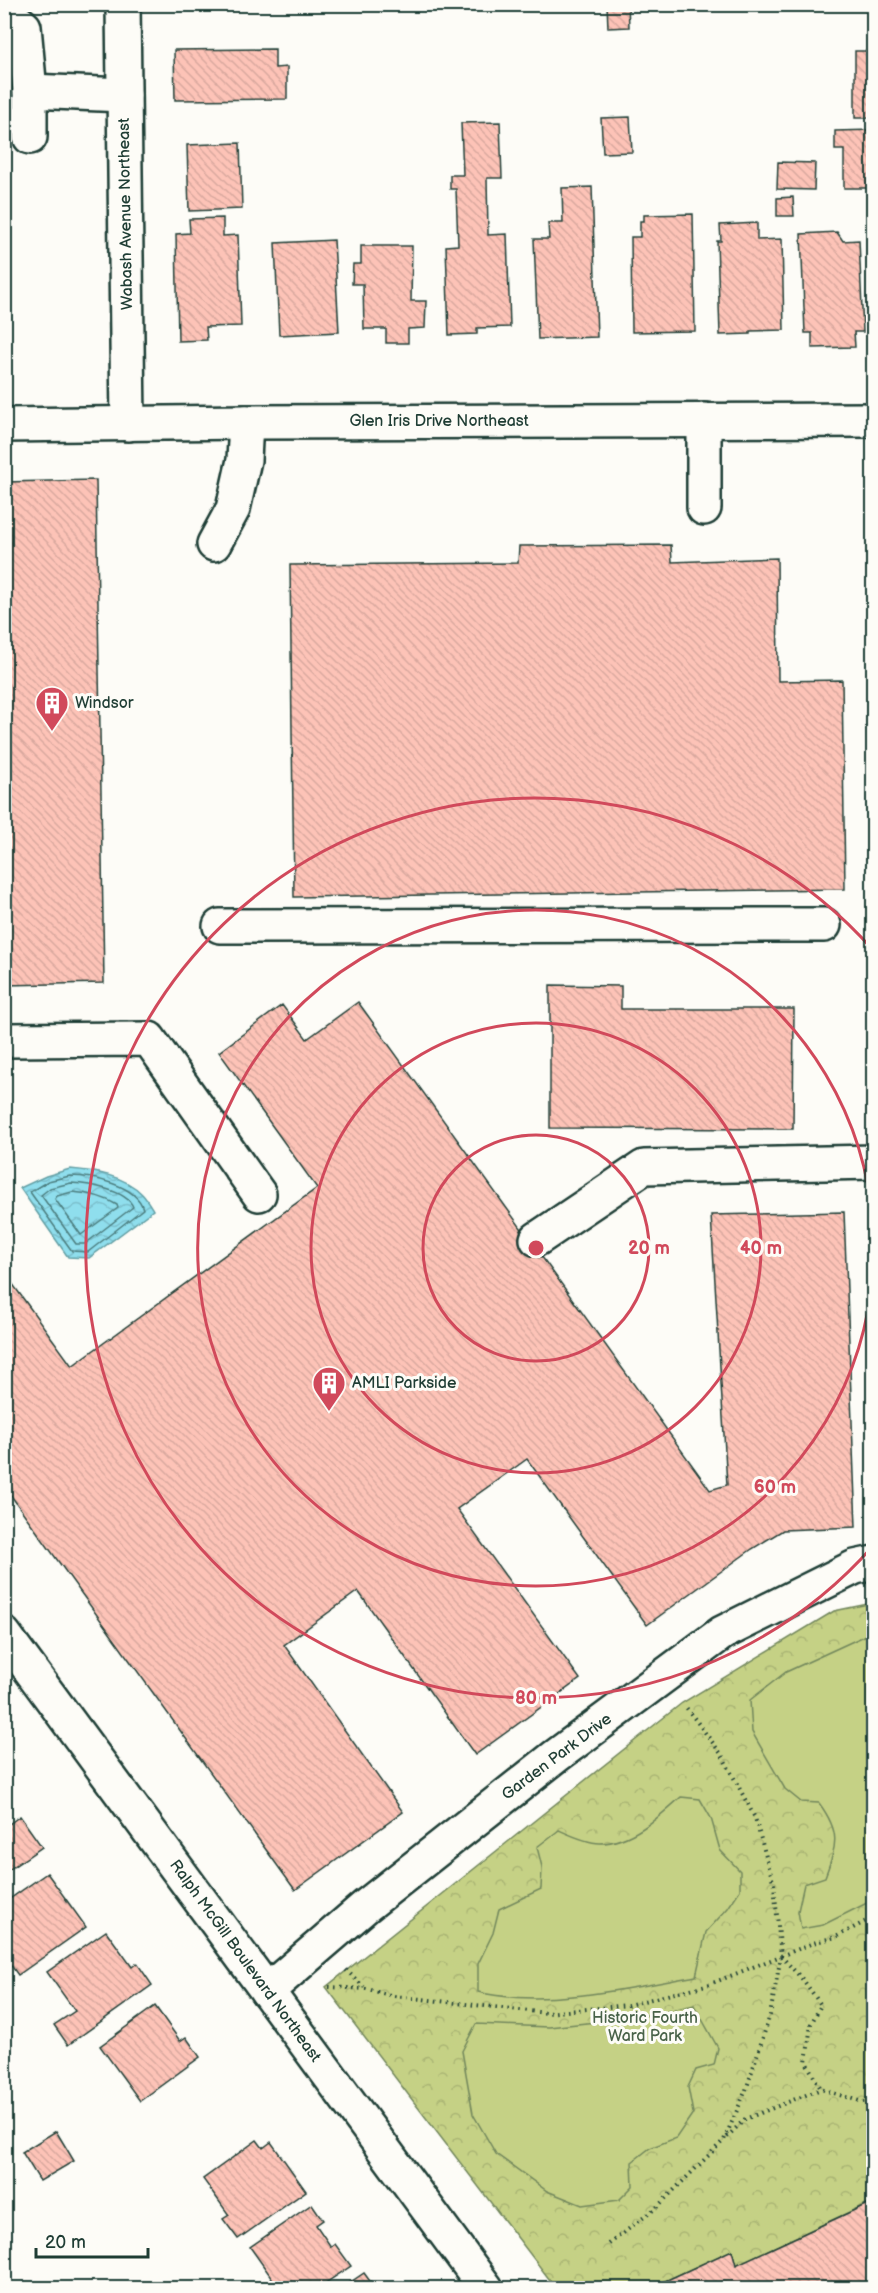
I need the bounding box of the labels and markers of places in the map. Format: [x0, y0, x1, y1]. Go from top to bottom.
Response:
building icon: Windsor [34, 685, 70, 732]
place label: Windsor [75, 694, 134, 713]
centre of rings [526, 1238, 546, 1258]
building icon: AMLI Parkside [311, 1365, 347, 1412]
place label: AMLI Parkside [352, 1374, 457, 1393]

